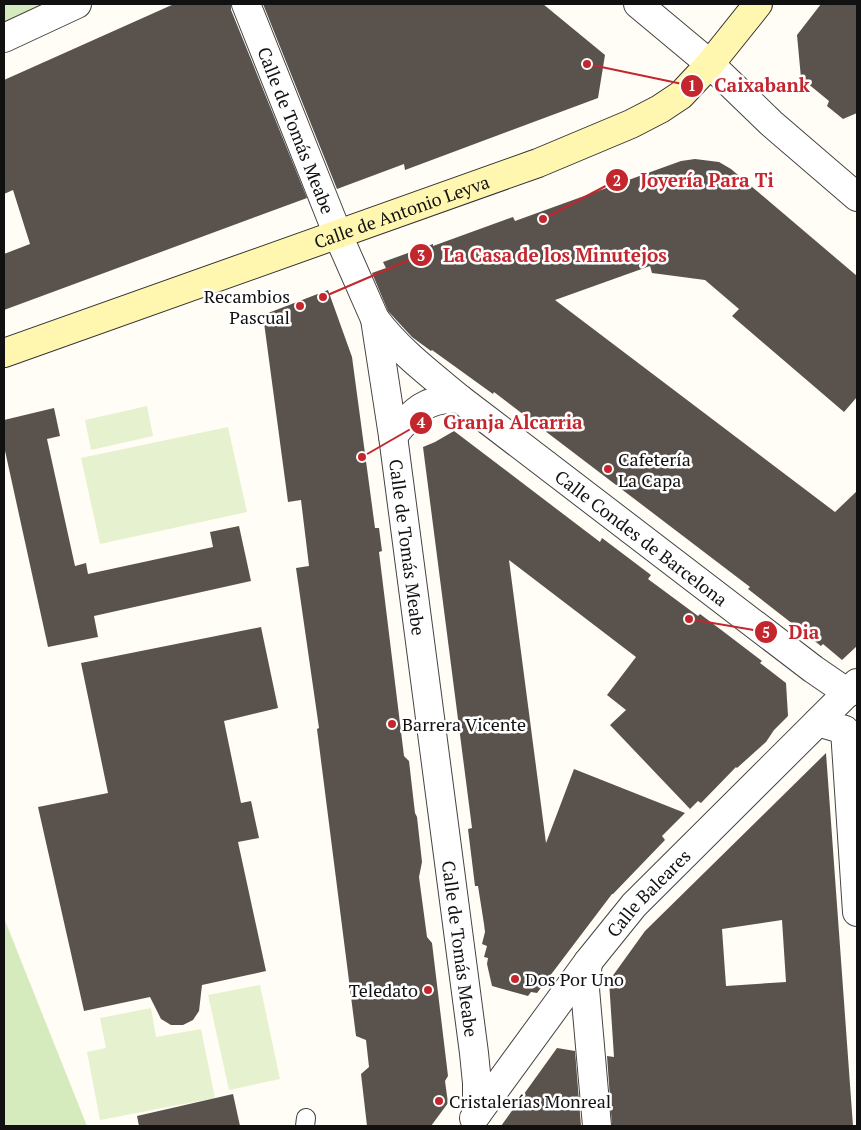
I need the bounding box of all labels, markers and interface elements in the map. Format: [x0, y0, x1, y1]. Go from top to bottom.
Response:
street label: Calle de Tomás Meabe [252, 43, 340, 217]
callout: Caixabank [679, 69, 820, 103]
text: Caixabank [714, 72, 811, 97]
text: 1 [688, 75, 696, 95]
callout: Joyería Para Ti [605, 163, 784, 197]
text: Joyería Para Ti [640, 167, 774, 192]
street label: Calle de Antonio Leyva [311, 169, 493, 254]
text: 2 [613, 170, 621, 190]
callout: La Casa de los Minutejos [408, 238, 677, 272]
text: La Casa de los Minutejos [443, 242, 667, 267]
text: 3 [417, 245, 425, 265]
place label: Recambios Pascual [204, 284, 290, 329]
marker: Recambios Pascual [294, 300, 306, 312]
callout: Granja Alcarria [408, 406, 593, 440]
text: Granja Alcarria [443, 409, 583, 434]
text: 4 [417, 412, 426, 432]
place label: Cafetería La Capa [618, 447, 691, 492]
street label: Calle de Tomás Meabe [384, 458, 431, 637]
marker: Cafetería La Capa [602, 463, 614, 475]
street label: Calle Condes de Barcelona [550, 464, 732, 611]
callout: Dia [753, 615, 829, 649]
text: Dia [789, 619, 820, 644]
text: 5 [762, 622, 770, 642]
place label: Barrera Vicente [402, 712, 526, 736]
marker: Barrera Vicente [386, 718, 398, 730]
street label: Calle Baleares [601, 844, 695, 942]
street label: Calle de Tomás Meabe [437, 859, 484, 1039]
place label: Dos Por Uno [525, 967, 624, 991]
marker: Dos Por Uno [509, 973, 521, 985]
place label: Teledato [349, 978, 418, 1002]
marker: Teledato [422, 984, 434, 996]
place label: Cristalerías Monreal [449, 1089, 611, 1113]
marker: Cristalerías Monreal [433, 1095, 445, 1107]

